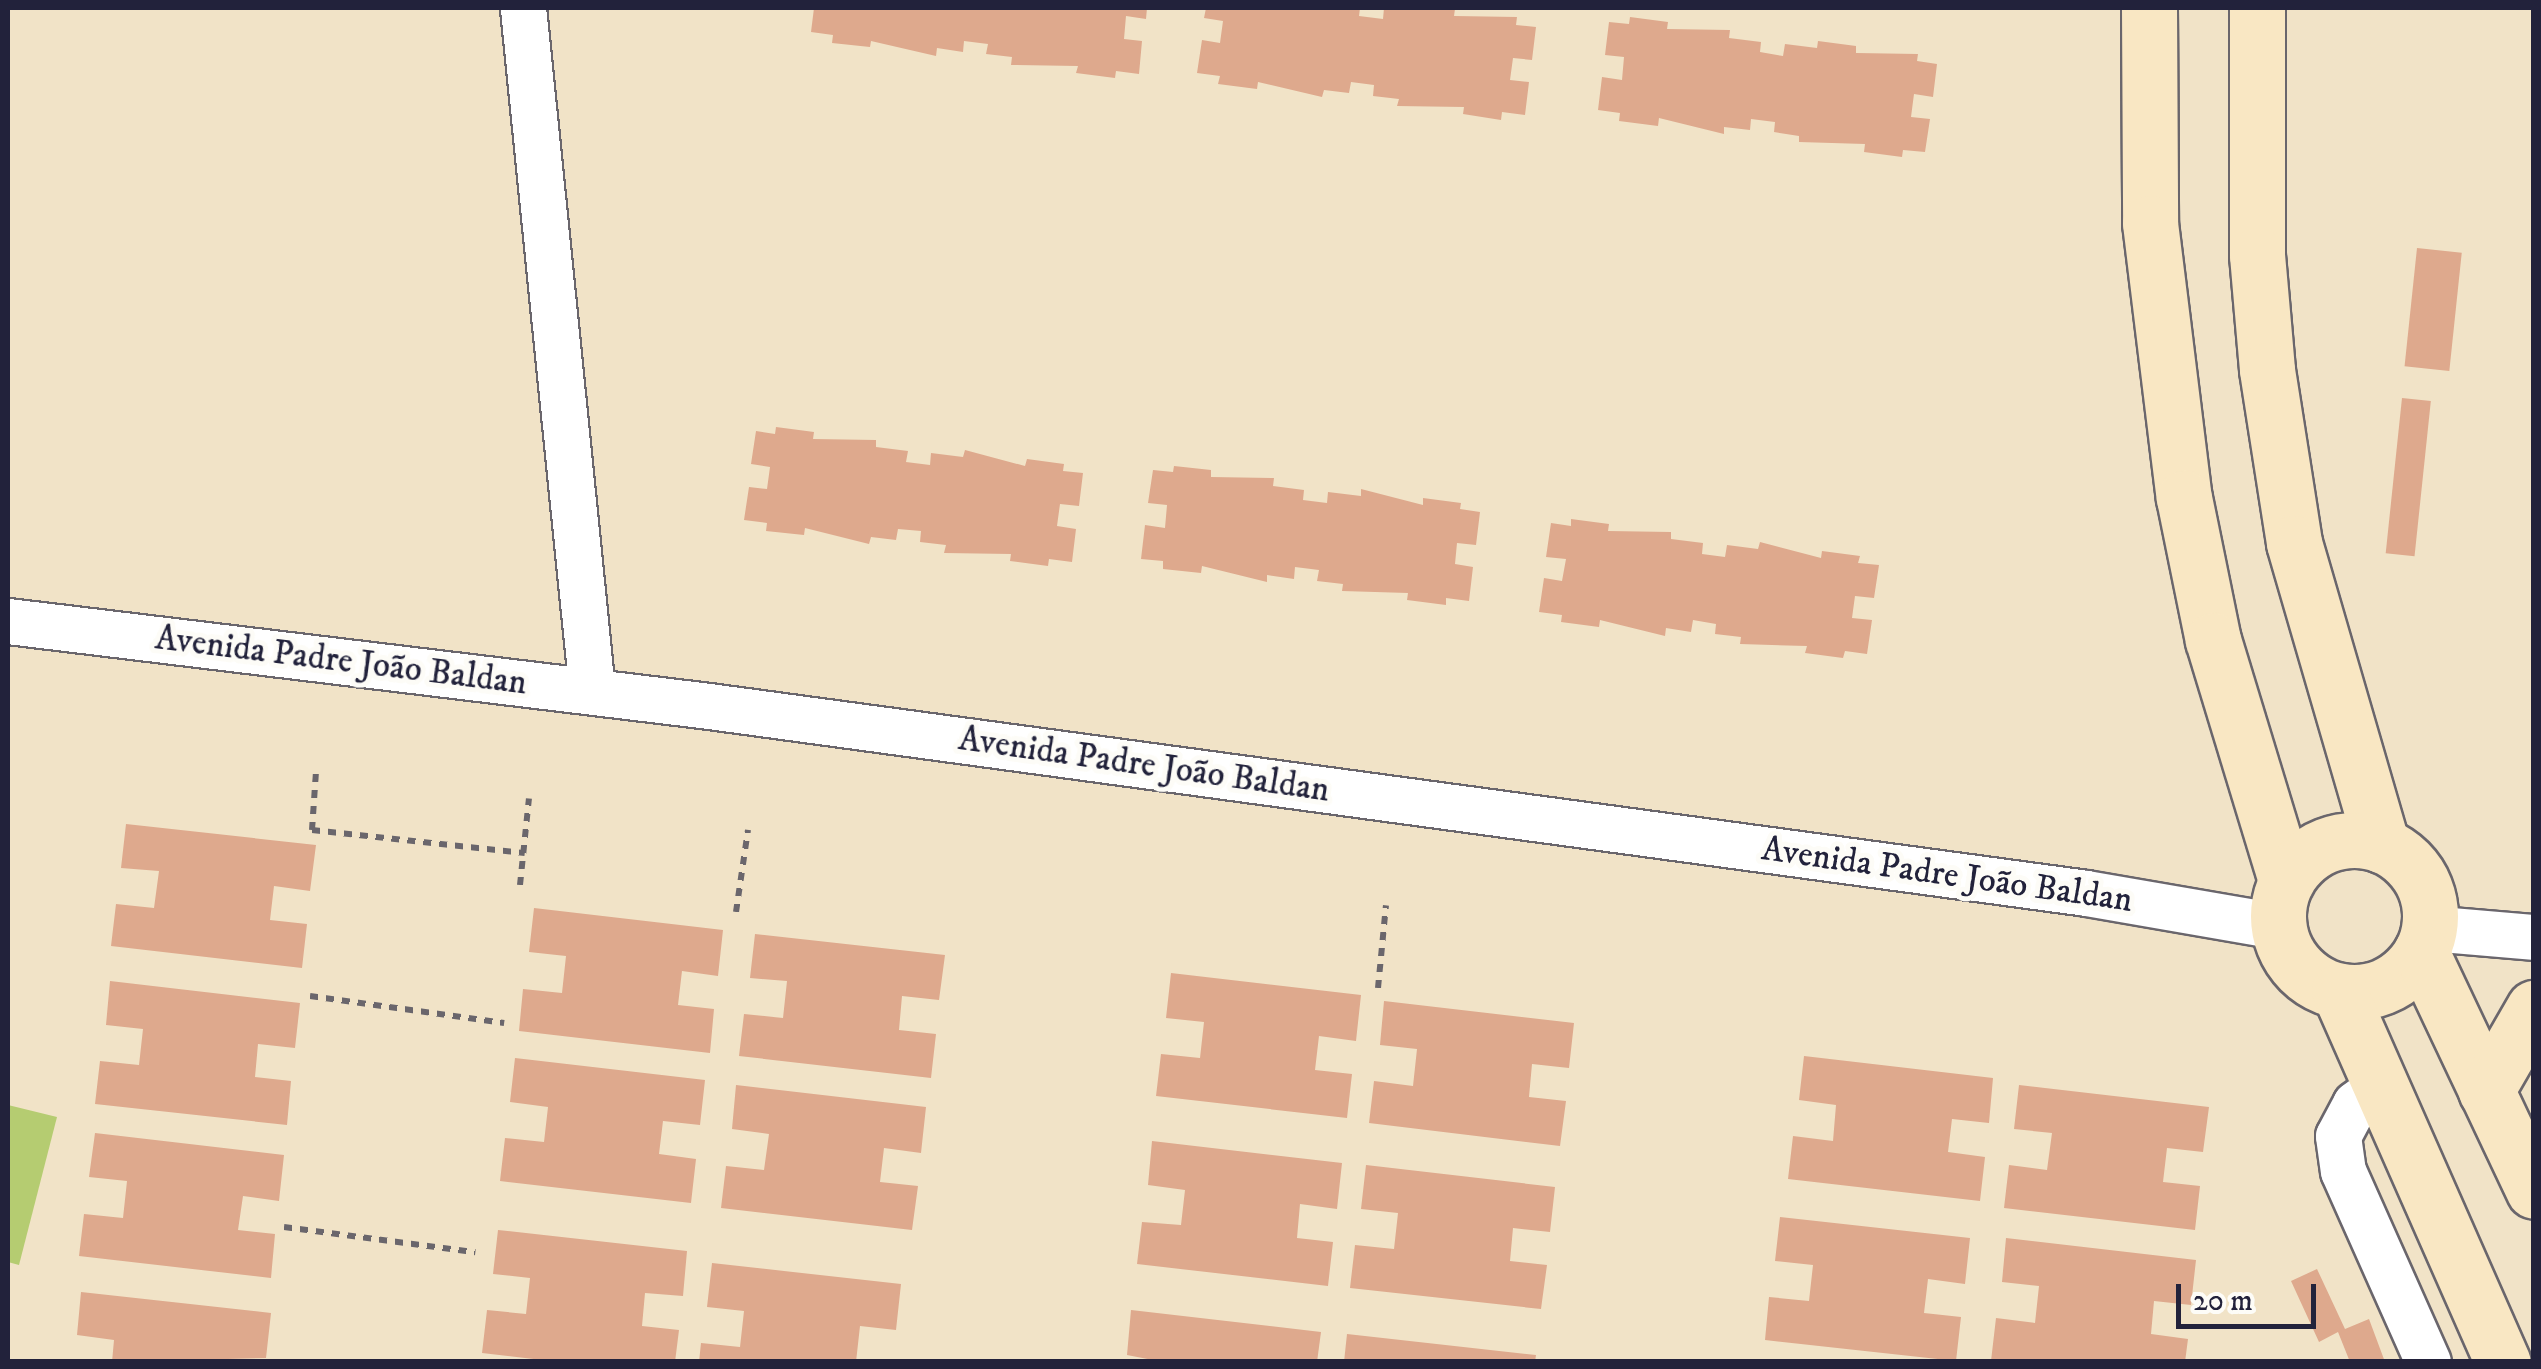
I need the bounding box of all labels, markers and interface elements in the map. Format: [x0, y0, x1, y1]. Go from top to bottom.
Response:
street label: Avenida Padre João Baldan [153, 617, 529, 705]
street label: Avenida Padre João Baldan [956, 718, 1332, 812]
street label: Avenida Padre João Baldan [1759, 828, 2135, 922]
scale bar [2181, 1264, 2321, 1326]
text: 20 m [2193, 1283, 2253, 1320]

